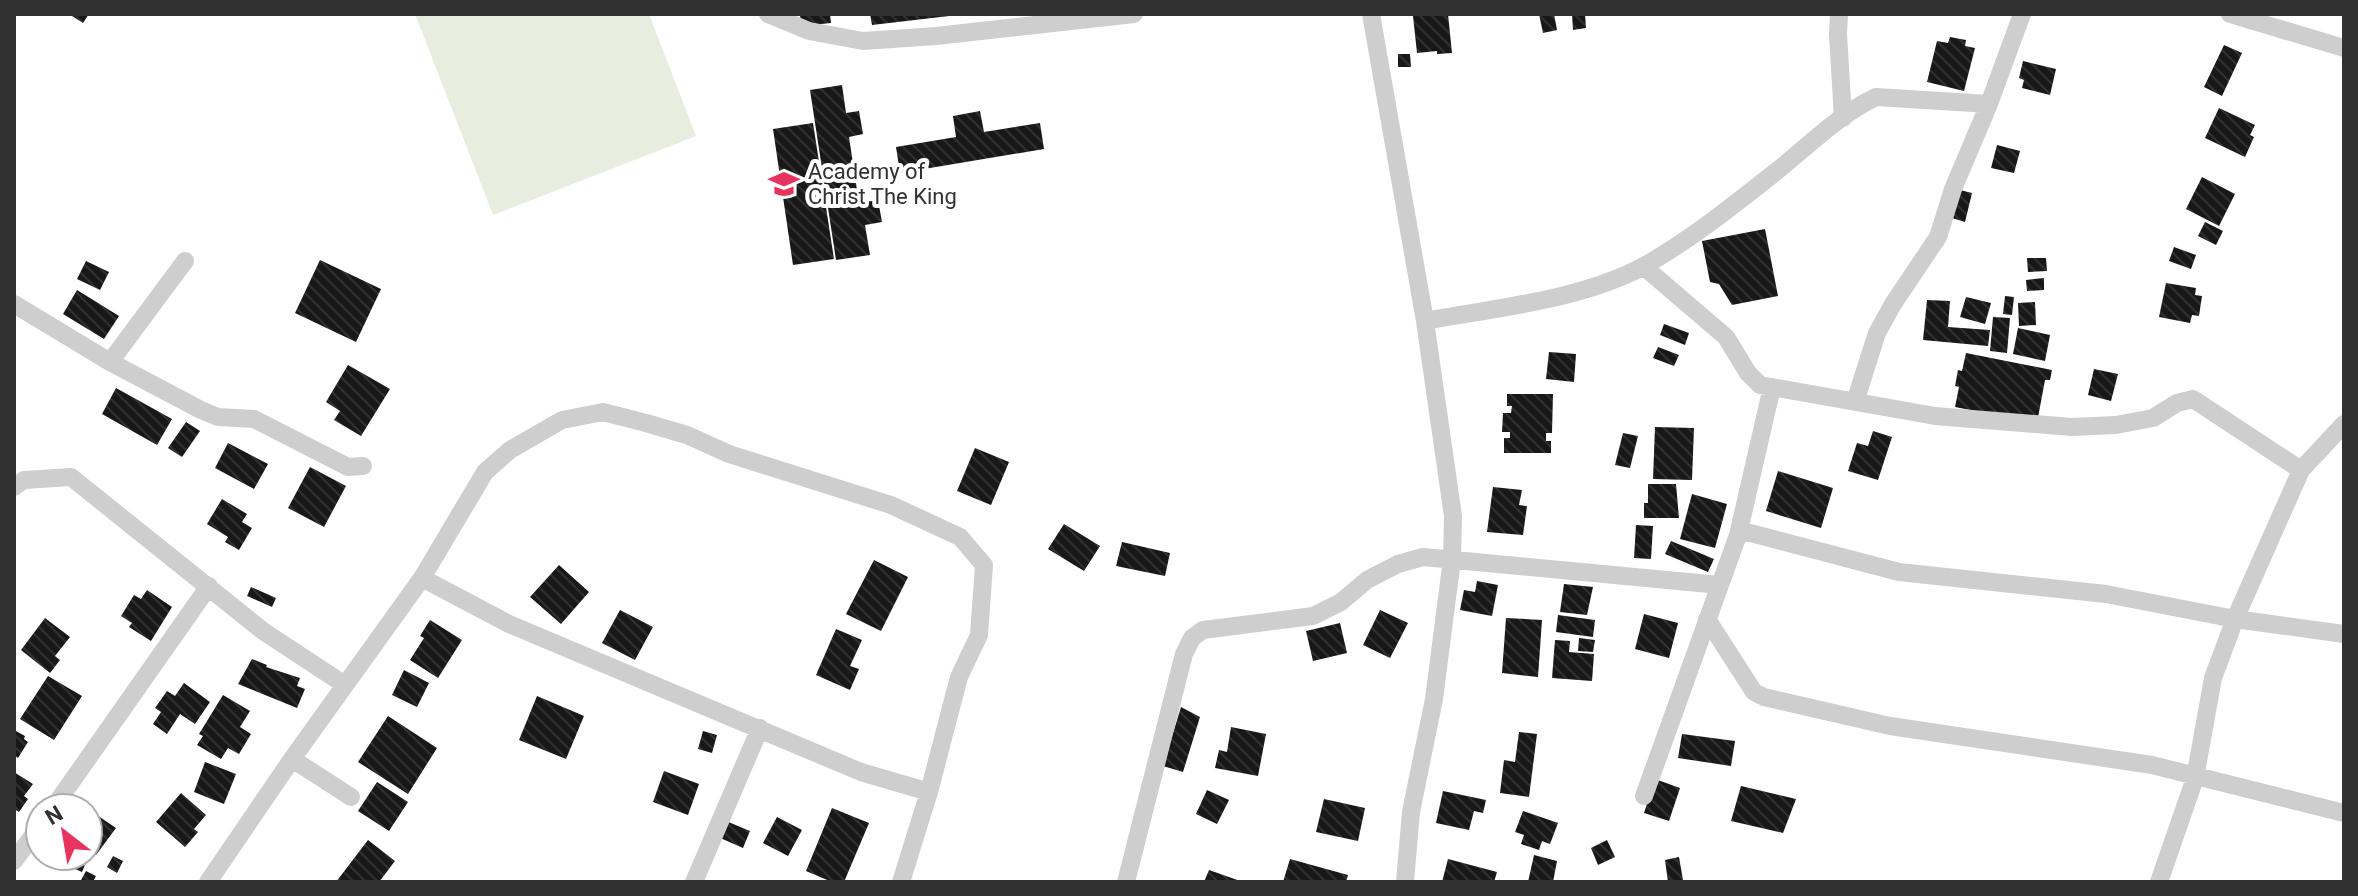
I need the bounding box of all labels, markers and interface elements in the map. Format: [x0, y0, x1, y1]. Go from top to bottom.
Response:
place label: Academy of Christ The King [808, 159, 957, 209]
school or university icon: Academy of Christ The King [767, 167, 801, 201]
north arrow [24, 792, 104, 872]
text: N [41, 801, 67, 830]

